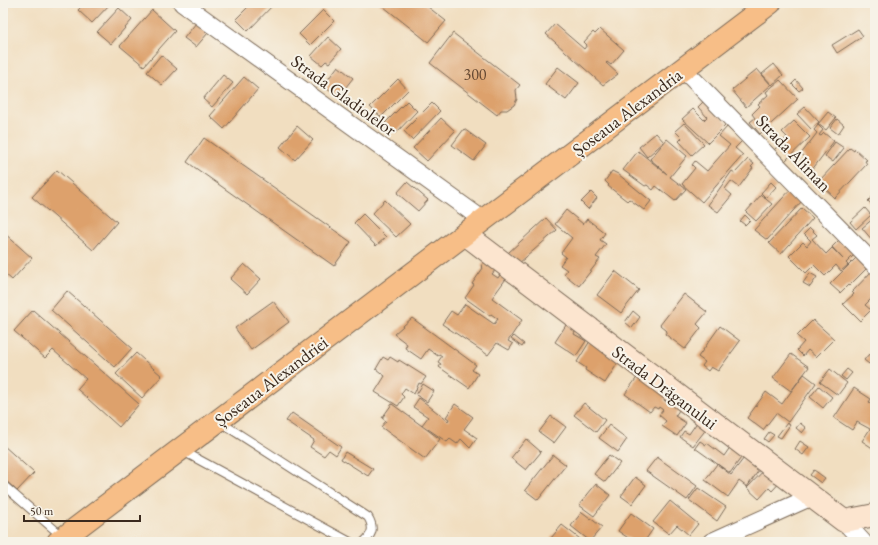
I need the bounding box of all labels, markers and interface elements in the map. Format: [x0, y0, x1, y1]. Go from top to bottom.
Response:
street label: Strada Gladiolelor [287, 49, 401, 141]
street label: Șoseaua Alexandria [567, 63, 687, 161]
house number: 300 [463, 64, 487, 85]
street label: Strada Aliman [751, 109, 837, 197]
street label: Șoseaua Alexandriei [210, 330, 333, 431]
street label: Strada Drăganului [608, 340, 723, 434]
scale bar [24, 497, 140, 523]
text: 50 m [30, 503, 54, 519]

